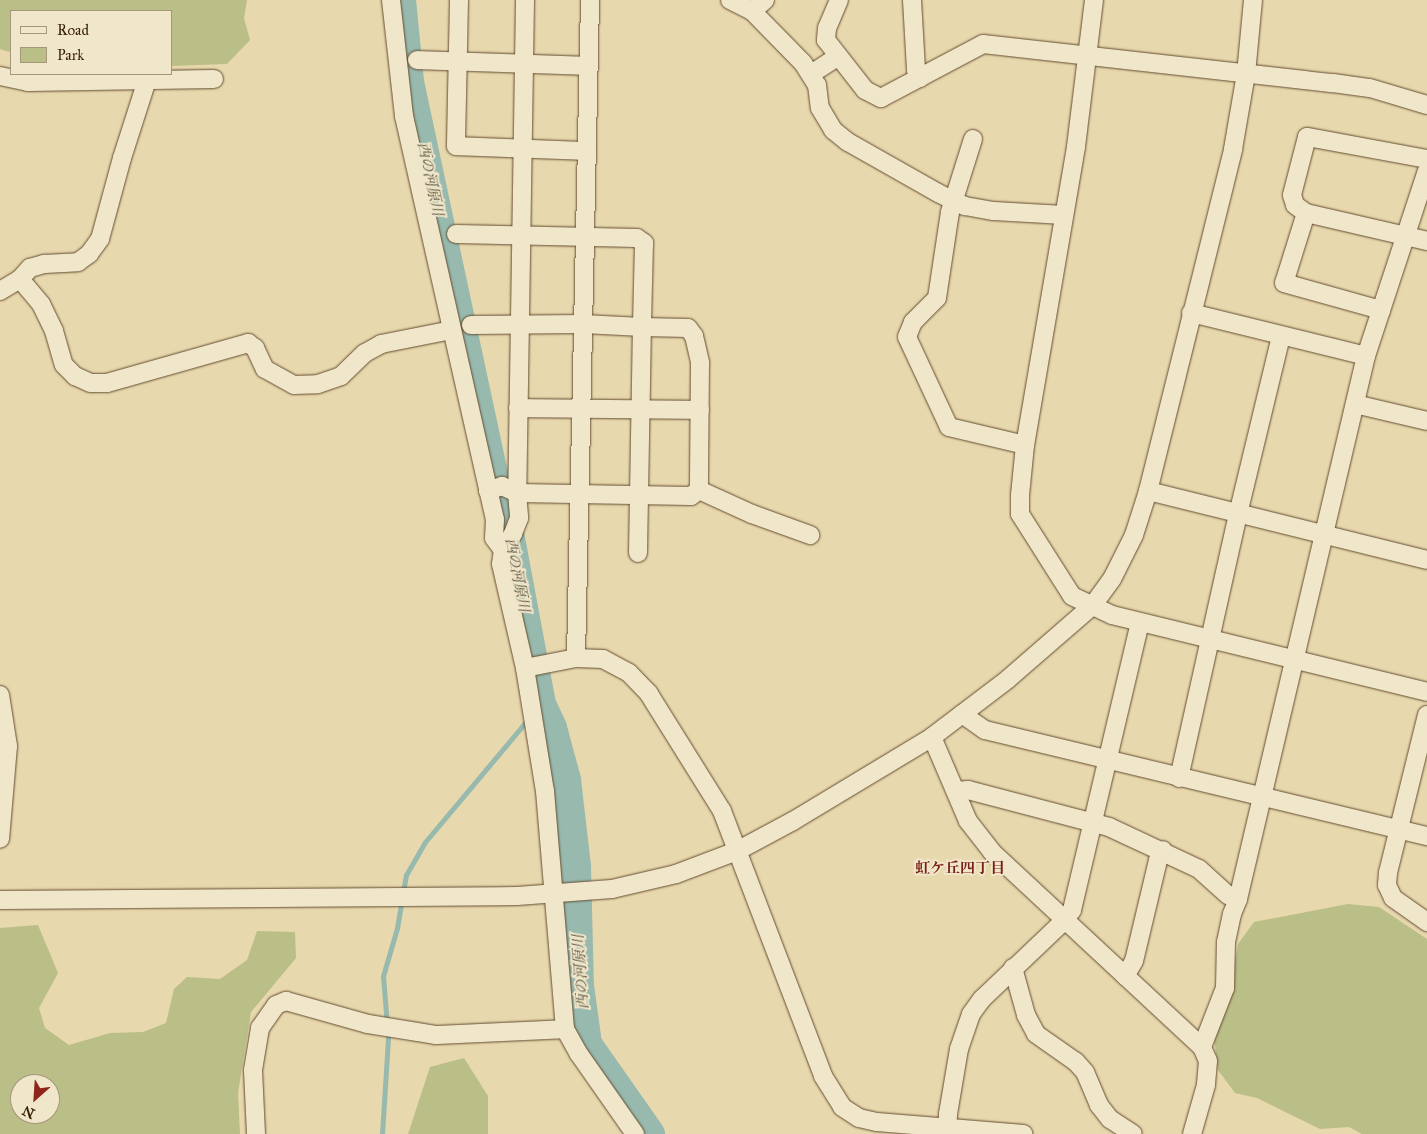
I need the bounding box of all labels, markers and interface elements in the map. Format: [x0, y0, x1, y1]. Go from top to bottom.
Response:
legend [10, 10, 172, 75]
text: Road [57, 21, 89, 39]
text: Park [57, 46, 84, 64]
water label: 西の河原川 [413, 140, 447, 218]
water label: 西の河原川 [501, 536, 533, 614]
district label: 虹ケ丘四丁目 [915, 860, 1005, 878]
water label: 西の河原川 [569, 934, 593, 1010]
north arrow [10, 1074, 60, 1124]
text: N [20, 1102, 38, 1122]

